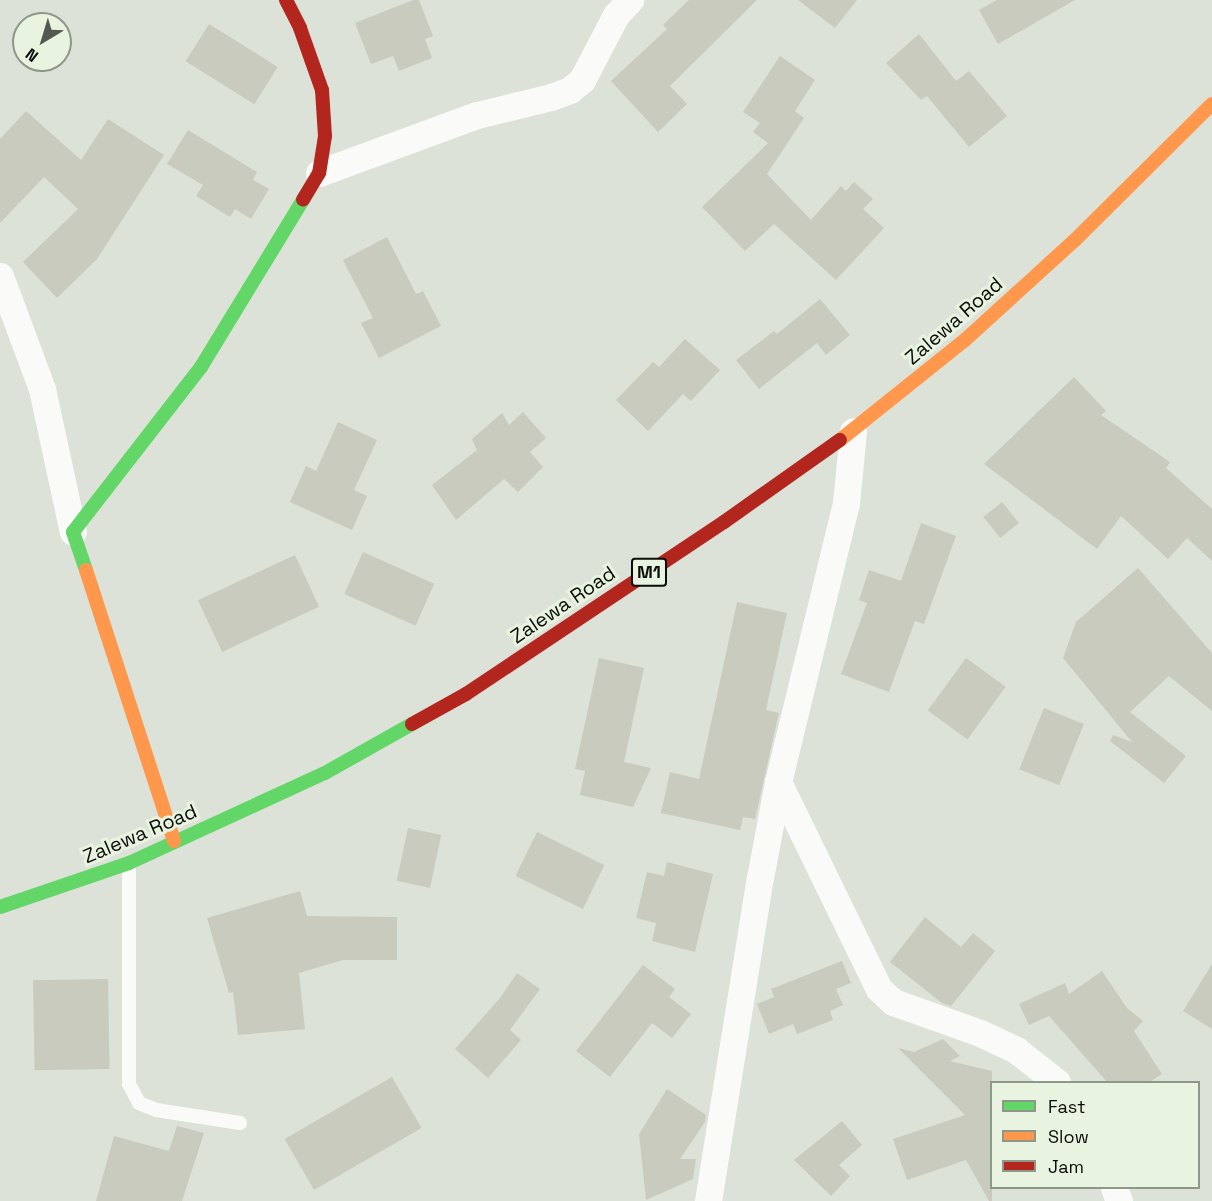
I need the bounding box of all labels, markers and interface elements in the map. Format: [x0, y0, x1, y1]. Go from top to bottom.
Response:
north arrow [12, 12, 72, 72]
text: N [21, 43, 43, 67]
street label: Zalewa Road [900, 272, 1008, 370]
road number: M1 [630, 557, 668, 587]
street label: Zalewa Road [506, 561, 620, 649]
street label: Zalewa Road [80, 799, 200, 869]
legend [990, 1081, 1200, 1189]
text: Fast [1048, 1095, 1085, 1118]
text: Slow [1048, 1125, 1089, 1148]
text: Jam [1048, 1155, 1084, 1178]

